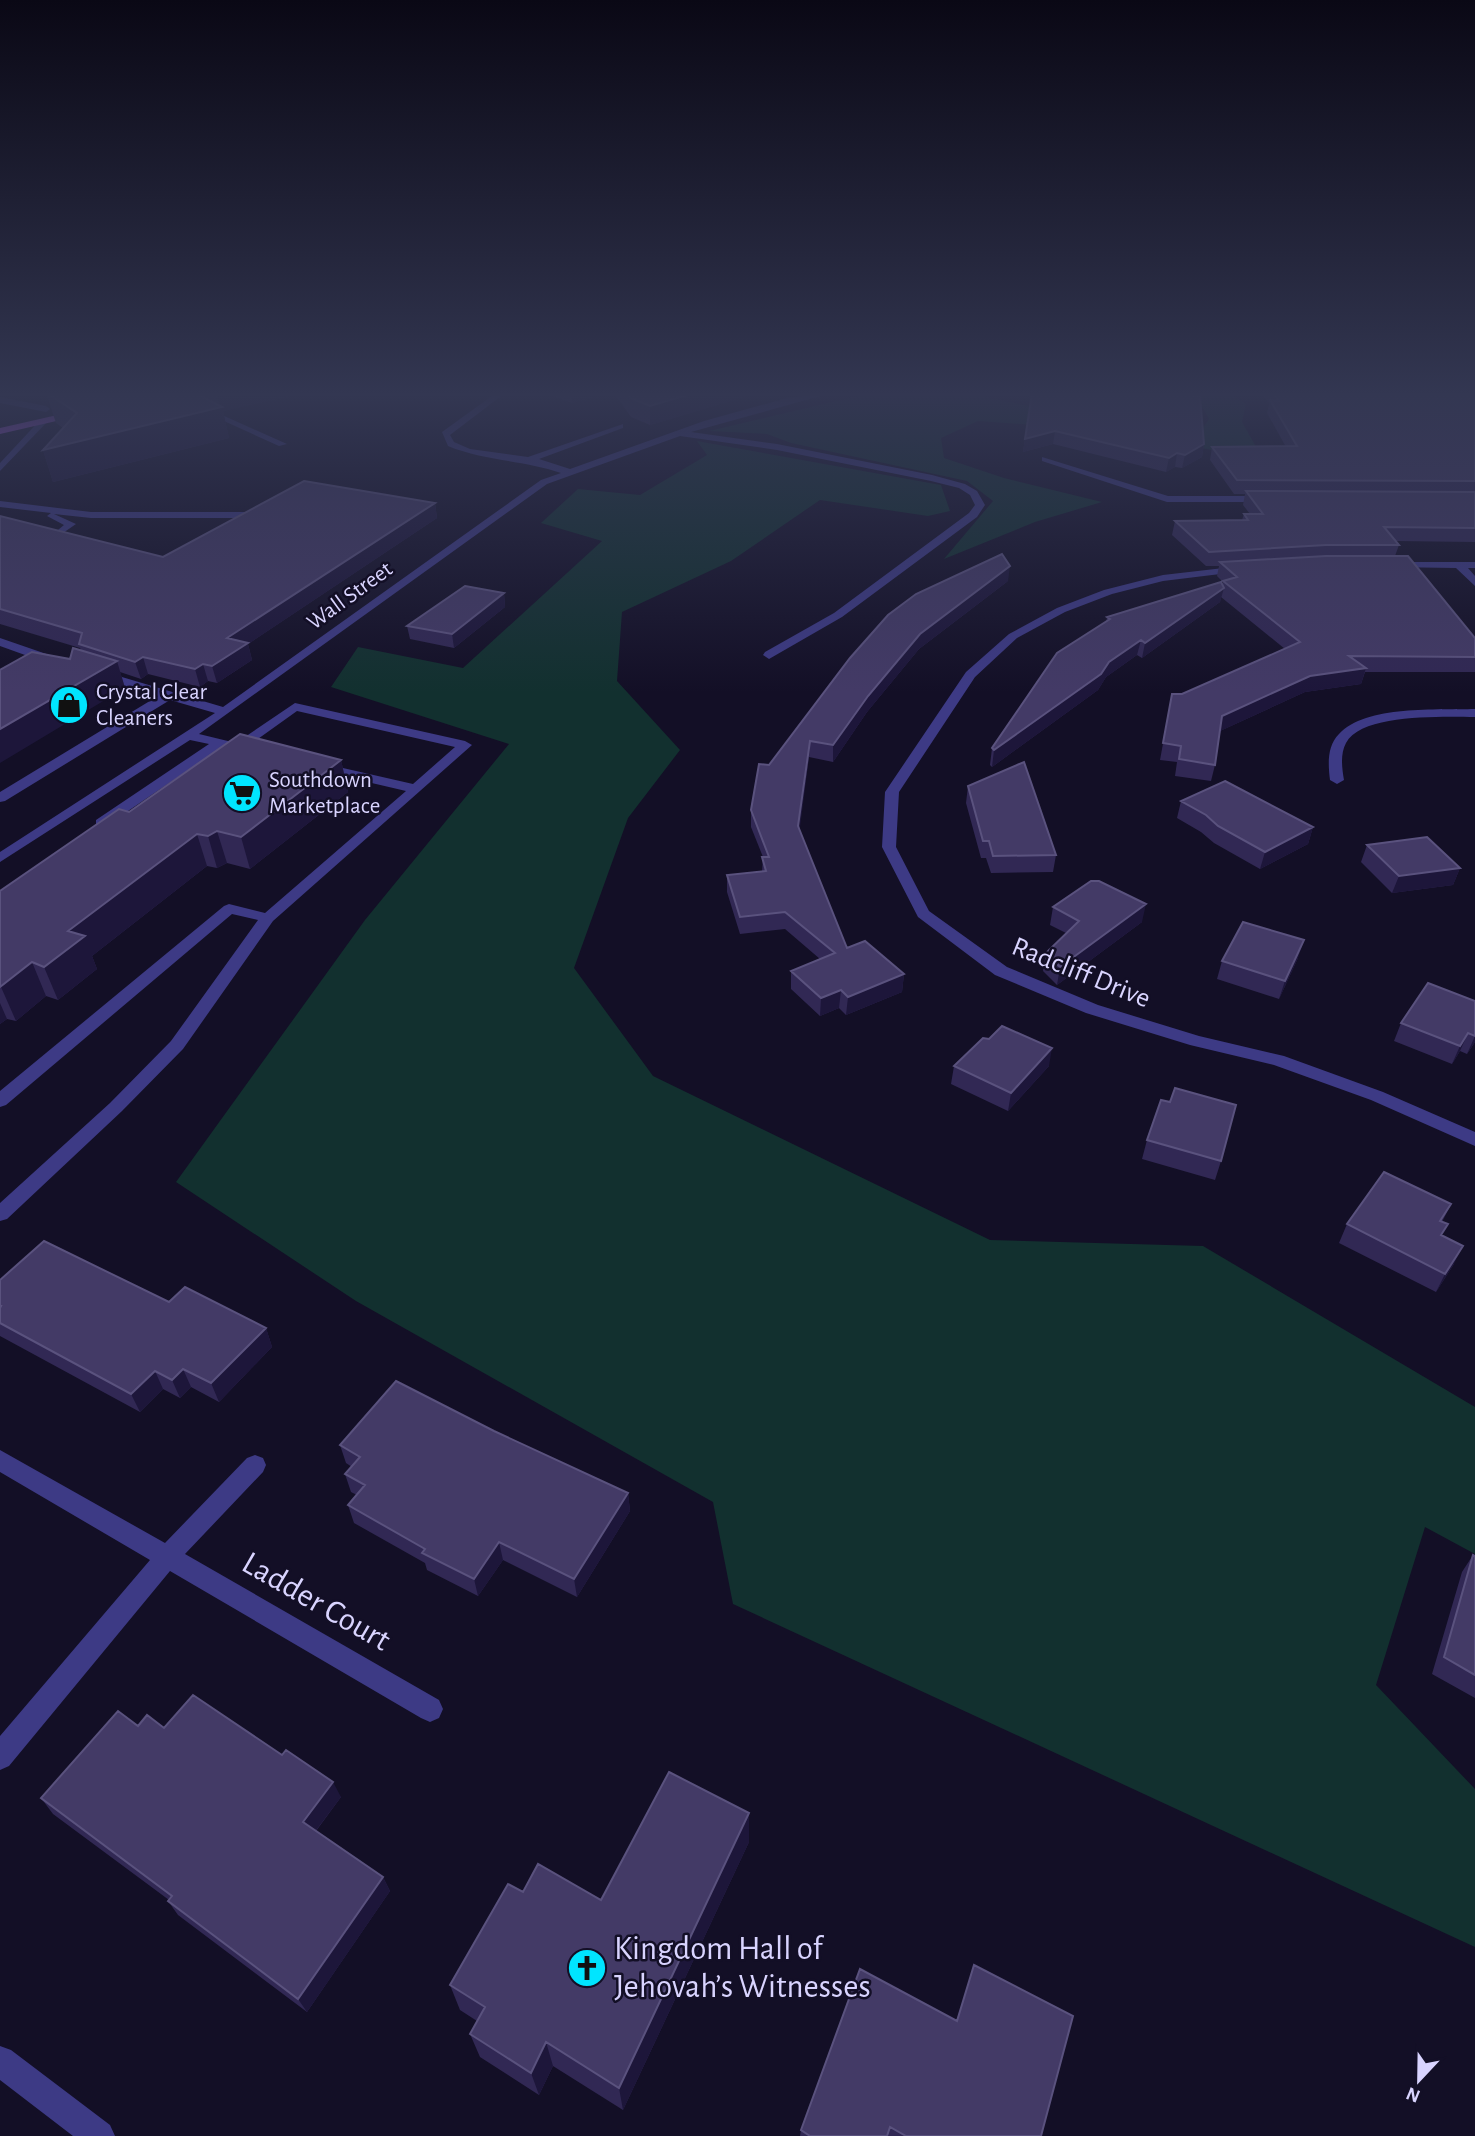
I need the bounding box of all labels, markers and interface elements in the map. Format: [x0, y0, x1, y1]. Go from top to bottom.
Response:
street label: Wall Street [303, 557, 397, 634]
place label: Crystal Clear Cleaners [96, 681, 208, 730]
shop icon: Crystal Clear Cleaners [48, 684, 90, 726]
place label: Southdown Marketplace [269, 769, 380, 818]
supermarket icon: Southdown Marketplace [221, 772, 263, 814]
street label: Radcliff Drive [1008, 933, 1154, 1013]
street label: Ladder Court [236, 1546, 396, 1658]
place label: Kingdom Hall of Jehovah’s Witnesses [614, 1933, 871, 2004]
church icon: Kingdom Hall of Jehovah’s Witnesses [566, 1947, 608, 1989]
north arrow [1384, 2045, 1454, 2115]
text: N [1404, 2083, 1423, 2106]

